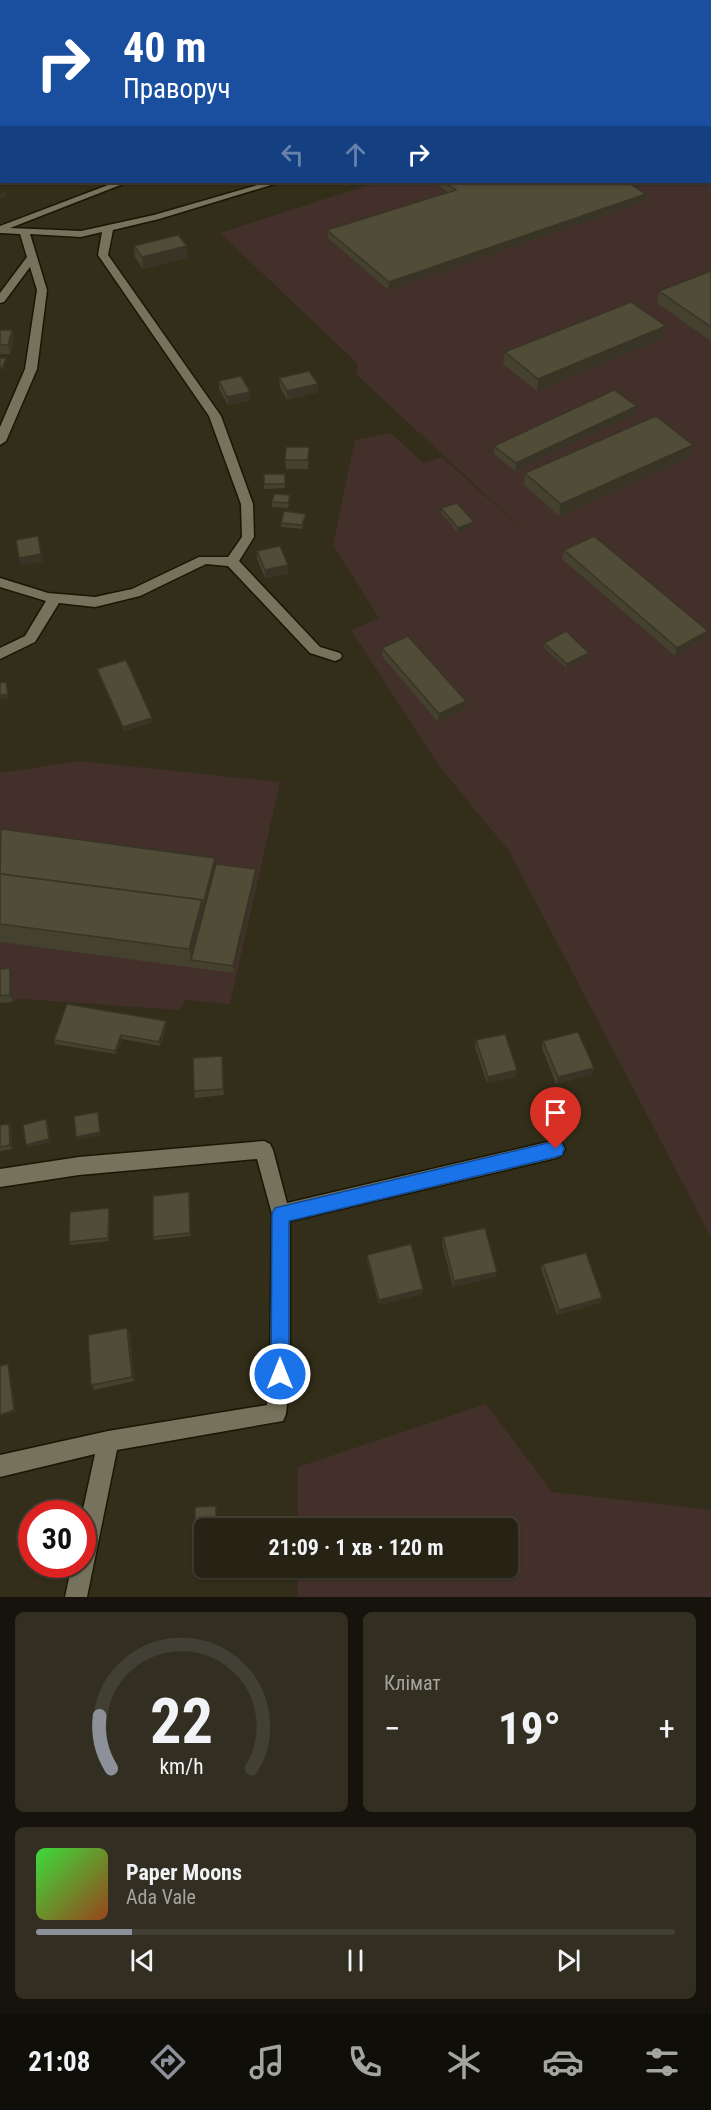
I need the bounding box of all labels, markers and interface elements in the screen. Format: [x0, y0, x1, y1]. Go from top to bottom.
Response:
text: 40 m [123, 23, 206, 72]
icon: right [24, 24, 102, 102]
text: Праворуч [123, 73, 231, 105]
icon: left [276, 138, 309, 171]
icon: ahead [339, 138, 372, 171]
icon: right [402, 138, 435, 171]
pin [530, 1087, 581, 1149]
icon: arrive [539, 1096, 572, 1129]
position arrow [248, 1342, 312, 1406]
speed limit sign: 30 [18, 1500, 96, 1578]
text: 21:09 · 1 хв · 120 m [268, 1535, 444, 1560]
text: Клімат [384, 1671, 441, 1695]
text: 22 [150, 1685, 213, 1758]
text: 19° [498, 1702, 561, 1755]
text: − [384, 1709, 401, 1748]
text: + [659, 1709, 675, 1748]
text: km/h [159, 1754, 204, 1779]
text: Paper Moons [126, 1860, 242, 1885]
text: Ada Vale [126, 1885, 196, 1909]
icon: previous [126, 1944, 159, 1977]
icon: pause [339, 1944, 372, 1977]
icon: next [552, 1944, 585, 1977]
icon: directions [147, 2041, 189, 2083]
icon: music [246, 2041, 288, 2083]
icon: phone [344, 2041, 386, 2083]
icon: climate [443, 2041, 485, 2083]
icon: car [542, 2041, 584, 2083]
icon: filters [641, 2041, 683, 2083]
text: 21:08 [28, 2046, 90, 2078]

